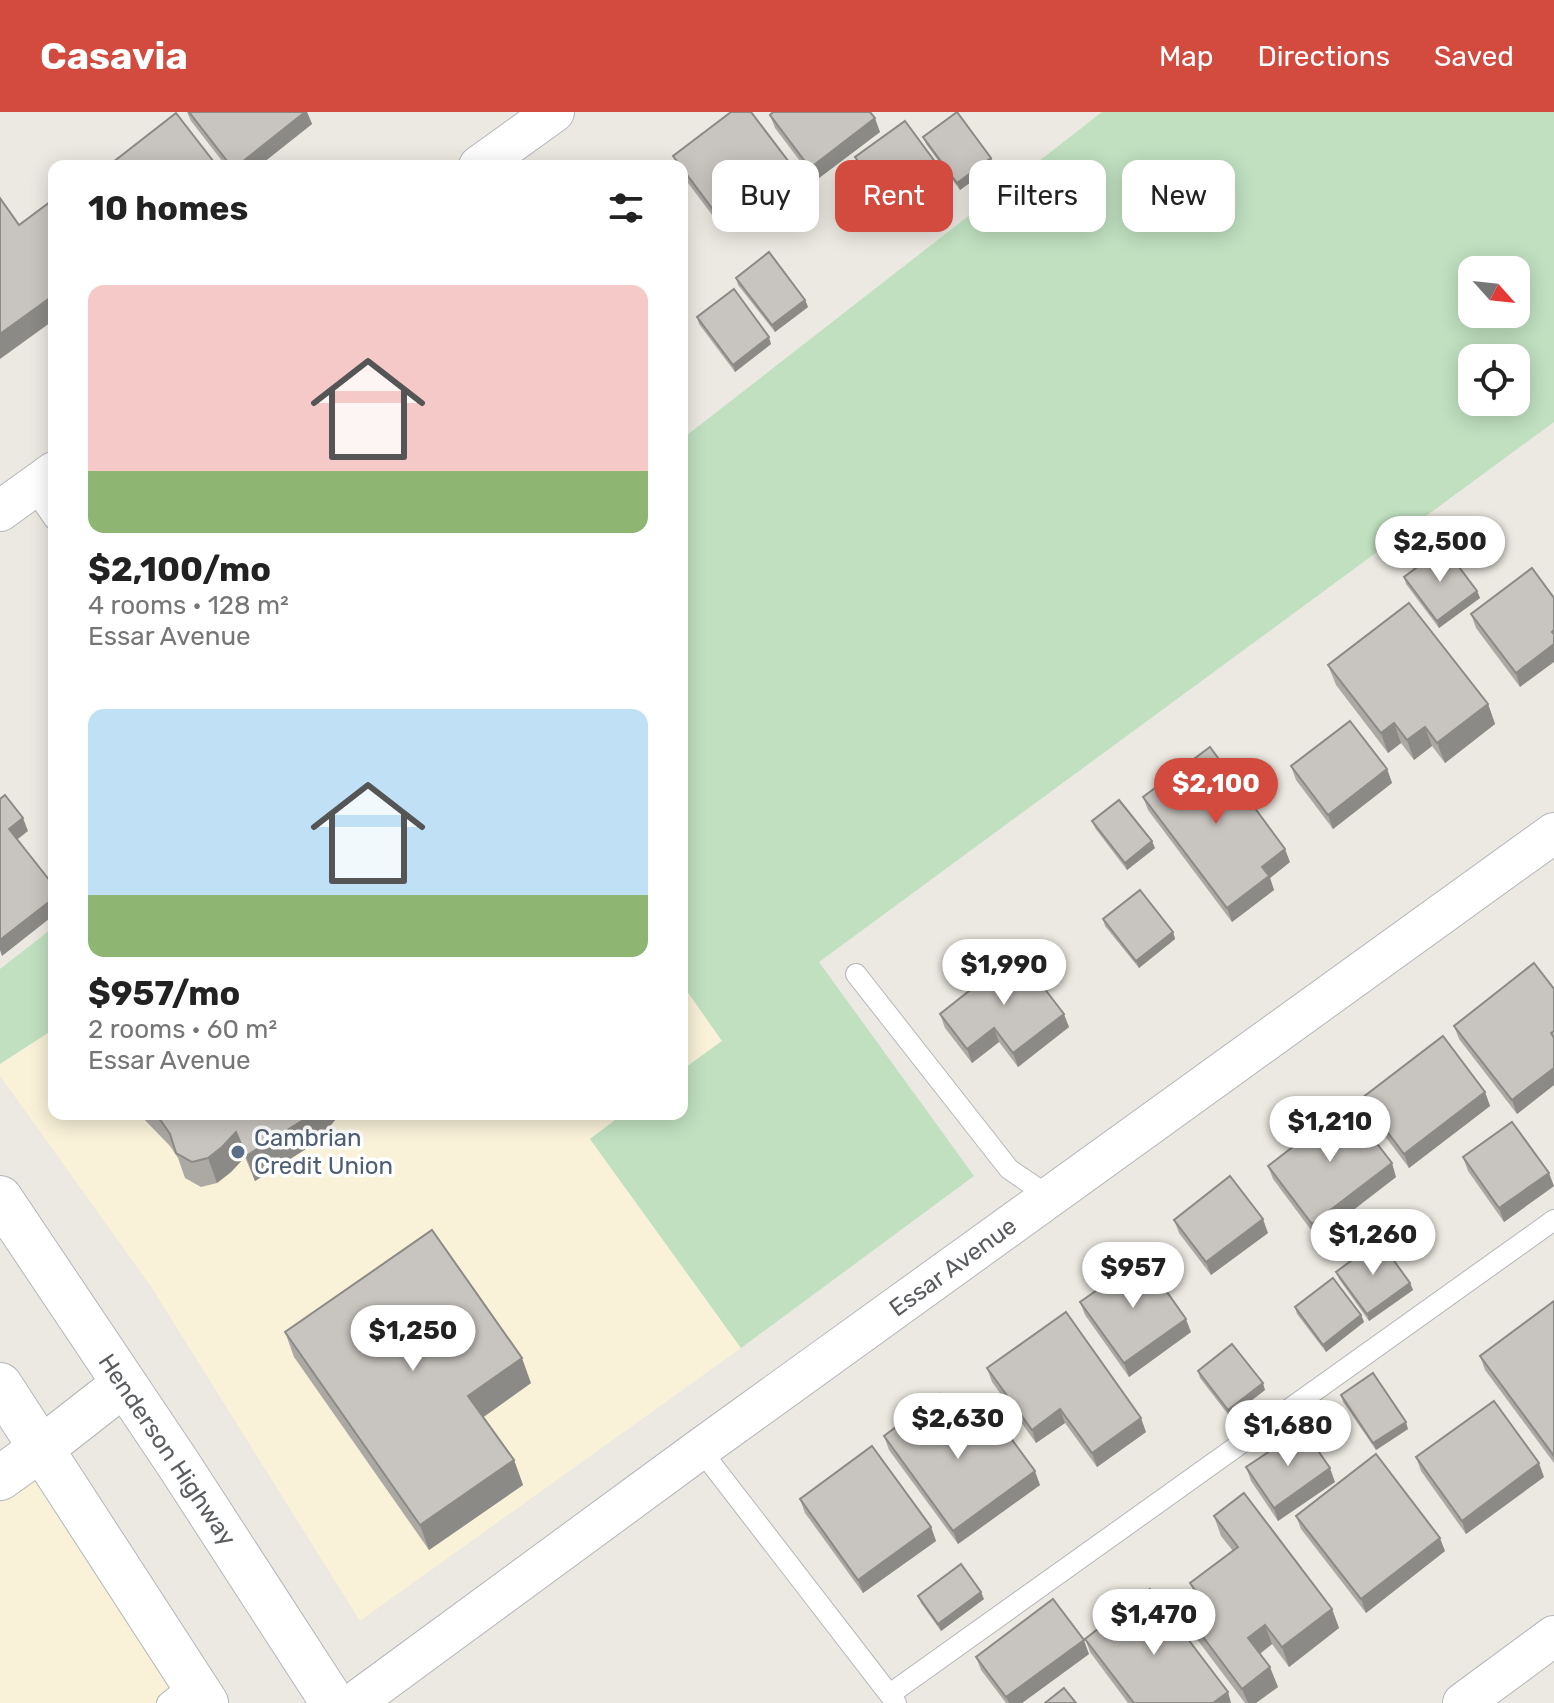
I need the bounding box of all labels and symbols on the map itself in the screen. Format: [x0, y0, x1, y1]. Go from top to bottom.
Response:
north arrow [1458, 256, 1530, 328]
pin: $2,500 [1375, 516, 1505, 584]
pin: $2,100 [1151, 758, 1281, 826]
pin: $1,990 [939, 939, 1069, 1007]
pin: $1,210 [1265, 1096, 1395, 1164]
place label: Cambrian Credit Union [254, 1124, 393, 1180]
marker: Cambrian Credit Union [229, 1143, 247, 1161]
pin: $1,260 [1308, 1209, 1438, 1277]
street label: Essar Avenue [884, 1212, 1022, 1322]
pin: $957 [1086, 1242, 1180, 1310]
pin: $1,250 [348, 1305, 478, 1373]
street label: Henderson Highway [92, 1349, 242, 1551]
pin: $2,630 [893, 1393, 1023, 1461]
pin: $1,680 [1223, 1400, 1353, 1468]
pin: $1,470 [1089, 1589, 1219, 1657]

